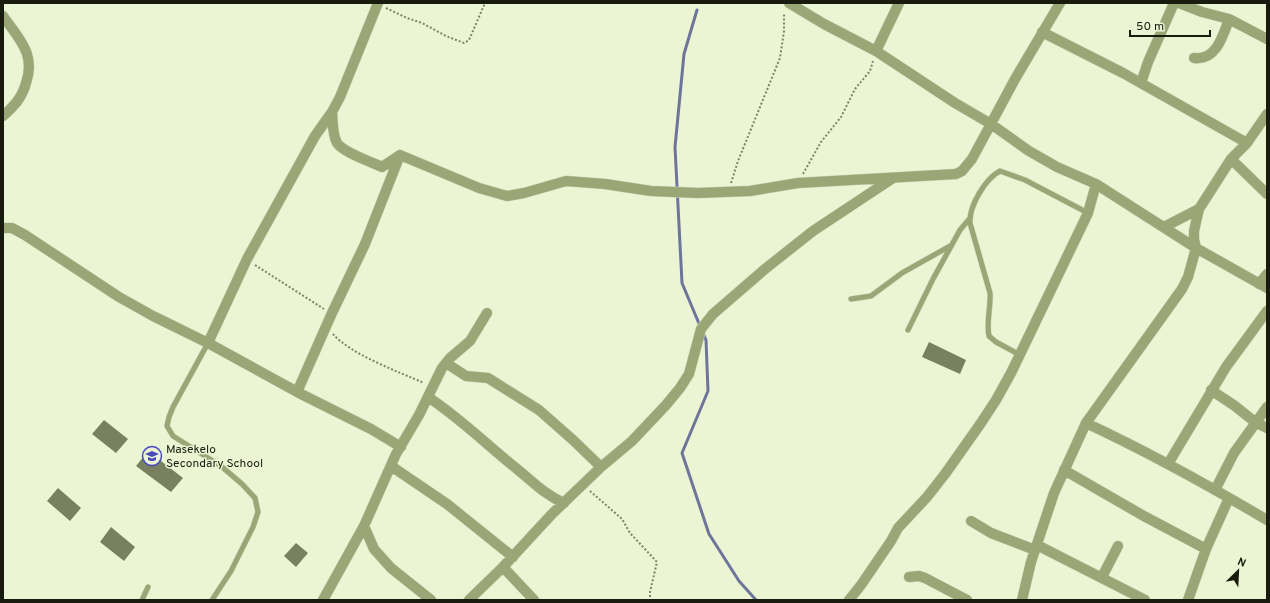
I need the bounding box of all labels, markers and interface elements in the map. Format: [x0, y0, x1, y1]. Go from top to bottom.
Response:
scale bar [1130, 12, 1210, 38]
text: 50 m [1136, 19, 1164, 35]
place label: Masekelo Secondary School [166, 442, 263, 472]
school or university icon: Masekelo Secondary School [141, 445, 163, 467]
north arrow [1218, 551, 1258, 591]
text: N [1235, 555, 1248, 571]

